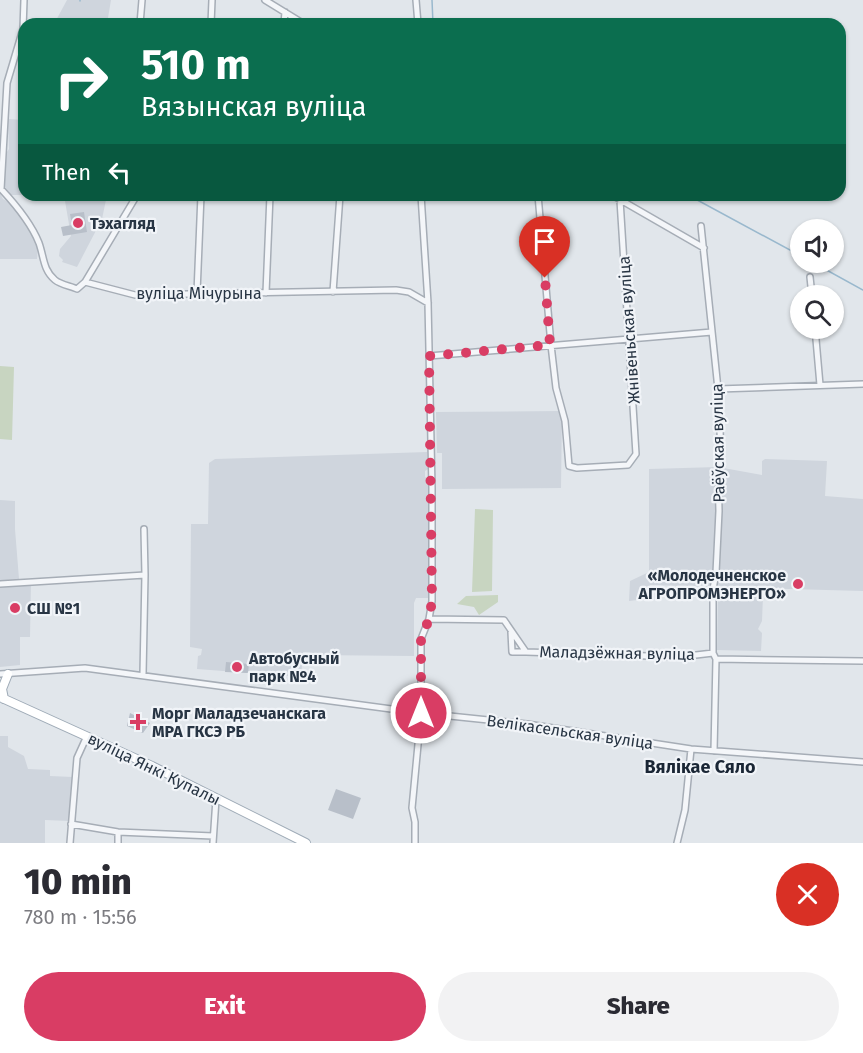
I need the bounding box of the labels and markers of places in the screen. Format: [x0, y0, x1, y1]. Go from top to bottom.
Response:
place label: Тэхагляд [90, 214, 155, 233]
marker: Тэхагляд [71, 216, 85, 230]
pin [519, 216, 570, 278]
place label: «Молодечненское АГРОПРОМЭНЕРГО» [637, 566, 786, 603]
marker: «Молодечненское АГРОПРОМЭНЕРГО» [791, 577, 805, 591]
place label: СШ №1 [27, 599, 80, 618]
marker: СШ №1 [8, 601, 22, 615]
place label: Автобусный парк №4 [248, 649, 339, 686]
marker: Автобусный парк №4 [230, 660, 244, 674]
place label: Морг Маладзечанскага МРА ГКСЭ РБ [152, 704, 326, 741]
marker: Морг Маладзечанскага МРА ГКСЭ РБ [129, 713, 147, 731]

